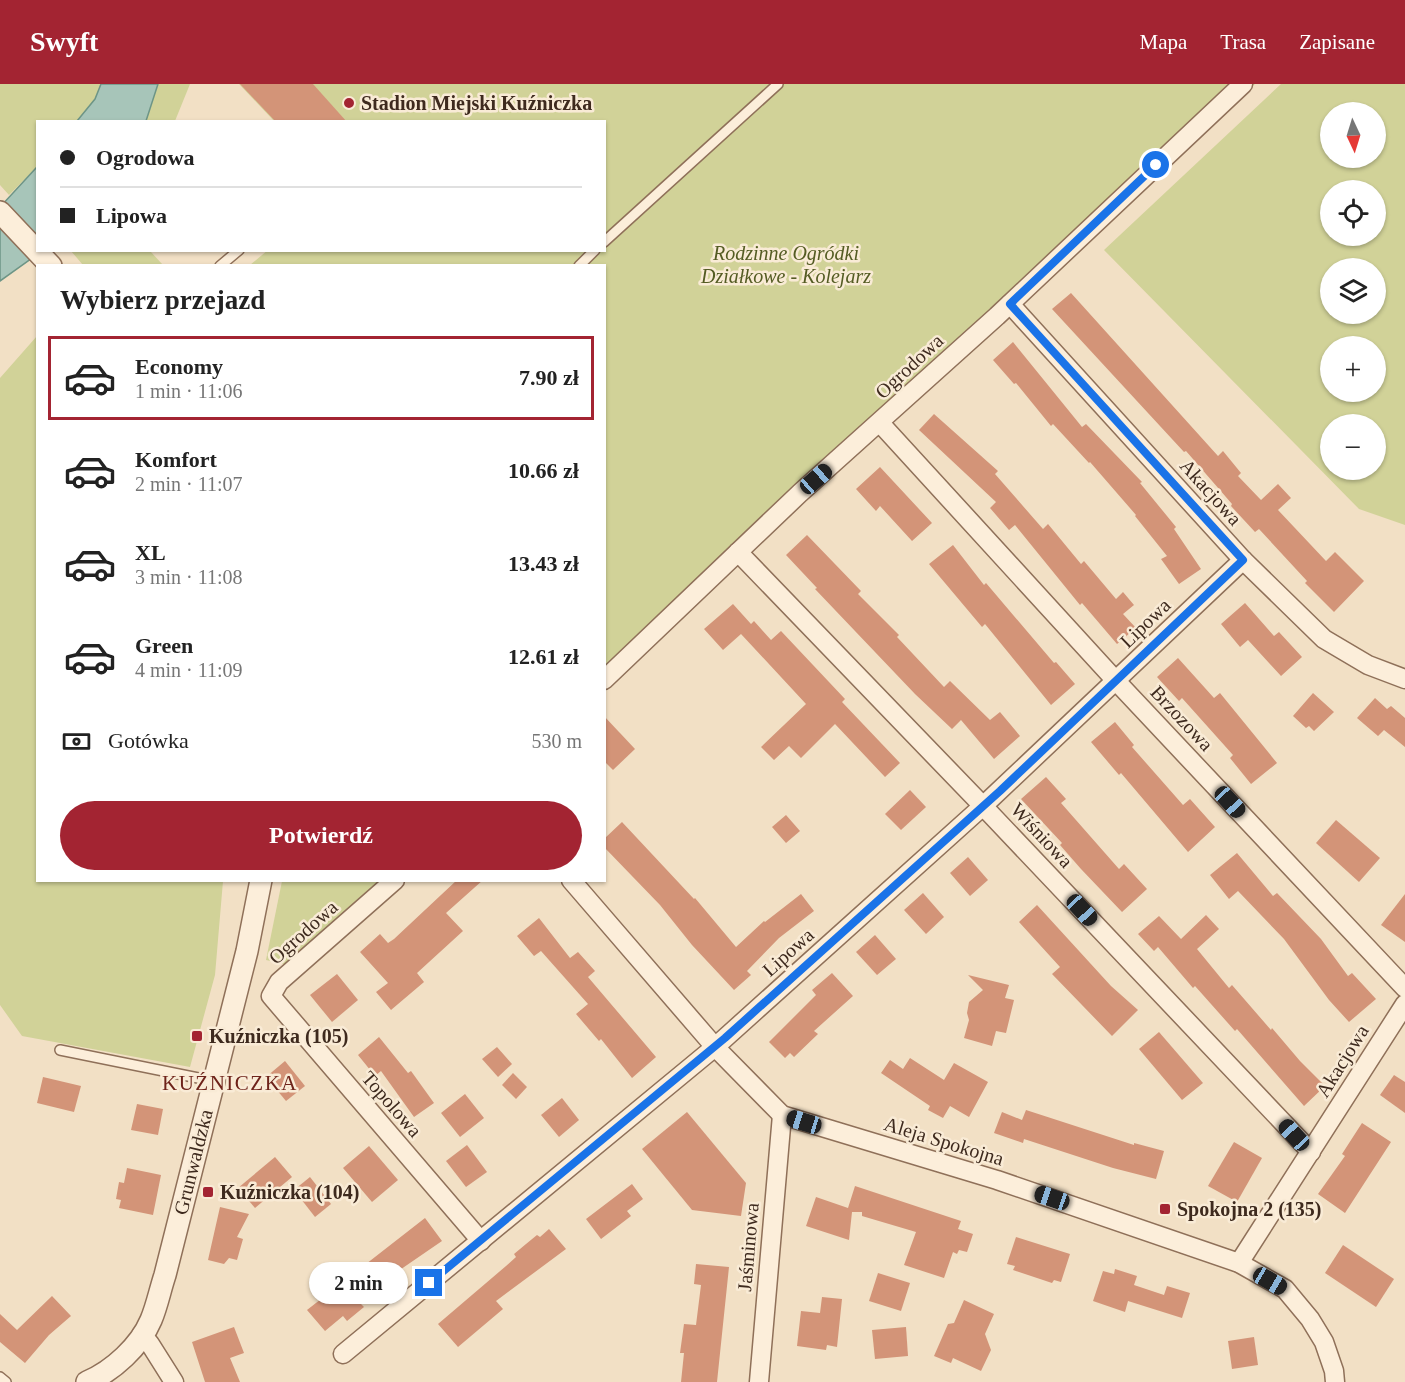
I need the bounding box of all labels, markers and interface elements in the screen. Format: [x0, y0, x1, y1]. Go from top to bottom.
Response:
text: Swyft [30, 26, 98, 57]
text: Mapa [1139, 30, 1187, 54]
text: Trasa [1220, 30, 1266, 54]
text: Zapisane [1299, 30, 1375, 54]
place label: Stadion Miejski Kuźniczka [361, 92, 592, 115]
marker: Stadion Miejski Kuźniczka [342, 96, 356, 110]
north arrow [1320, 102, 1386, 168]
map controls [1320, 102, 1386, 480]
text: Ogrodowa [96, 145, 195, 170]
route start [1142, 151, 1169, 178]
button: locate [1320, 180, 1386, 246]
text: Lipowa [96, 203, 167, 228]
park label: Rodzinne Ogródki Działkowe - Kolejarz [700, 242, 871, 288]
button: layers [1320, 258, 1386, 324]
text: Wybierz przejazd [60, 285, 265, 315]
street label: Ogrodowa [871, 329, 948, 404]
button: + [1320, 336, 1386, 402]
icon: car [63, 351, 117, 405]
text: Economy [135, 354, 223, 379]
text: 7.90 zł [519, 365, 579, 390]
text: 1 min · 11:06 [135, 380, 243, 402]
button: − [1320, 414, 1386, 480]
icon: car [63, 444, 117, 498]
text: Komfort [135, 447, 217, 472]
street label: Akacjowa [1175, 455, 1246, 530]
text: 10.66 zł [508, 458, 579, 483]
car [797, 460, 835, 498]
text: 2 min · 11:07 [135, 473, 243, 495]
icon: car [63, 537, 117, 591]
text: XL [135, 540, 166, 565]
text: 13.43 zł [508, 551, 579, 576]
text: 3 min · 11:08 [135, 566, 243, 588]
street label: Lipowa [1115, 594, 1175, 653]
icon: car [63, 630, 117, 684]
text: Green [135, 633, 193, 658]
text: 12.61 zł [508, 644, 579, 669]
text: 4 min · 11:09 [135, 659, 243, 681]
street label: Brzozowa [1146, 681, 1218, 755]
icon: cash [60, 725, 93, 758]
text: Gotówka [108, 728, 189, 753]
text: 530 m [531, 730, 582, 752]
car [1211, 783, 1249, 821]
street label: Wiśniowa [1007, 798, 1078, 872]
button: Potwierdź [60, 801, 582, 870]
car [1063, 891, 1101, 929]
street label: Ogrodowa [264, 896, 342, 969]
street label: Lipowa [758, 923, 819, 981]
street label: Akacjowa [1311, 1021, 1374, 1102]
place label: Kuźniczka (105) [209, 1025, 348, 1048]
marker: Kuźniczka (105) [190, 1029, 204, 1043]
street label: Topolowa [357, 1067, 427, 1142]
district label: KUŹNICZKA [162, 1071, 298, 1095]
street label: Grunwaldzka [169, 1107, 217, 1217]
car [784, 1108, 824, 1136]
street label: Aleja Spokojna [881, 1112, 1007, 1171]
car [1275, 1116, 1313, 1154]
place label: Kuźniczka (104) [220, 1181, 359, 1204]
car [1032, 1184, 1072, 1212]
marker: Kuźniczka (104) [201, 1185, 215, 1199]
place label: Spokojna 2 (135) [1177, 1198, 1321, 1221]
street label: Jaśminowa [733, 1202, 763, 1292]
marker: Spokojna 2 (135) [1158, 1202, 1172, 1216]
callout: 2 min [309, 1262, 408, 1304]
car [1250, 1264, 1290, 1298]
route end [415, 1269, 442, 1296]
text: 2 min [334, 1272, 383, 1294]

